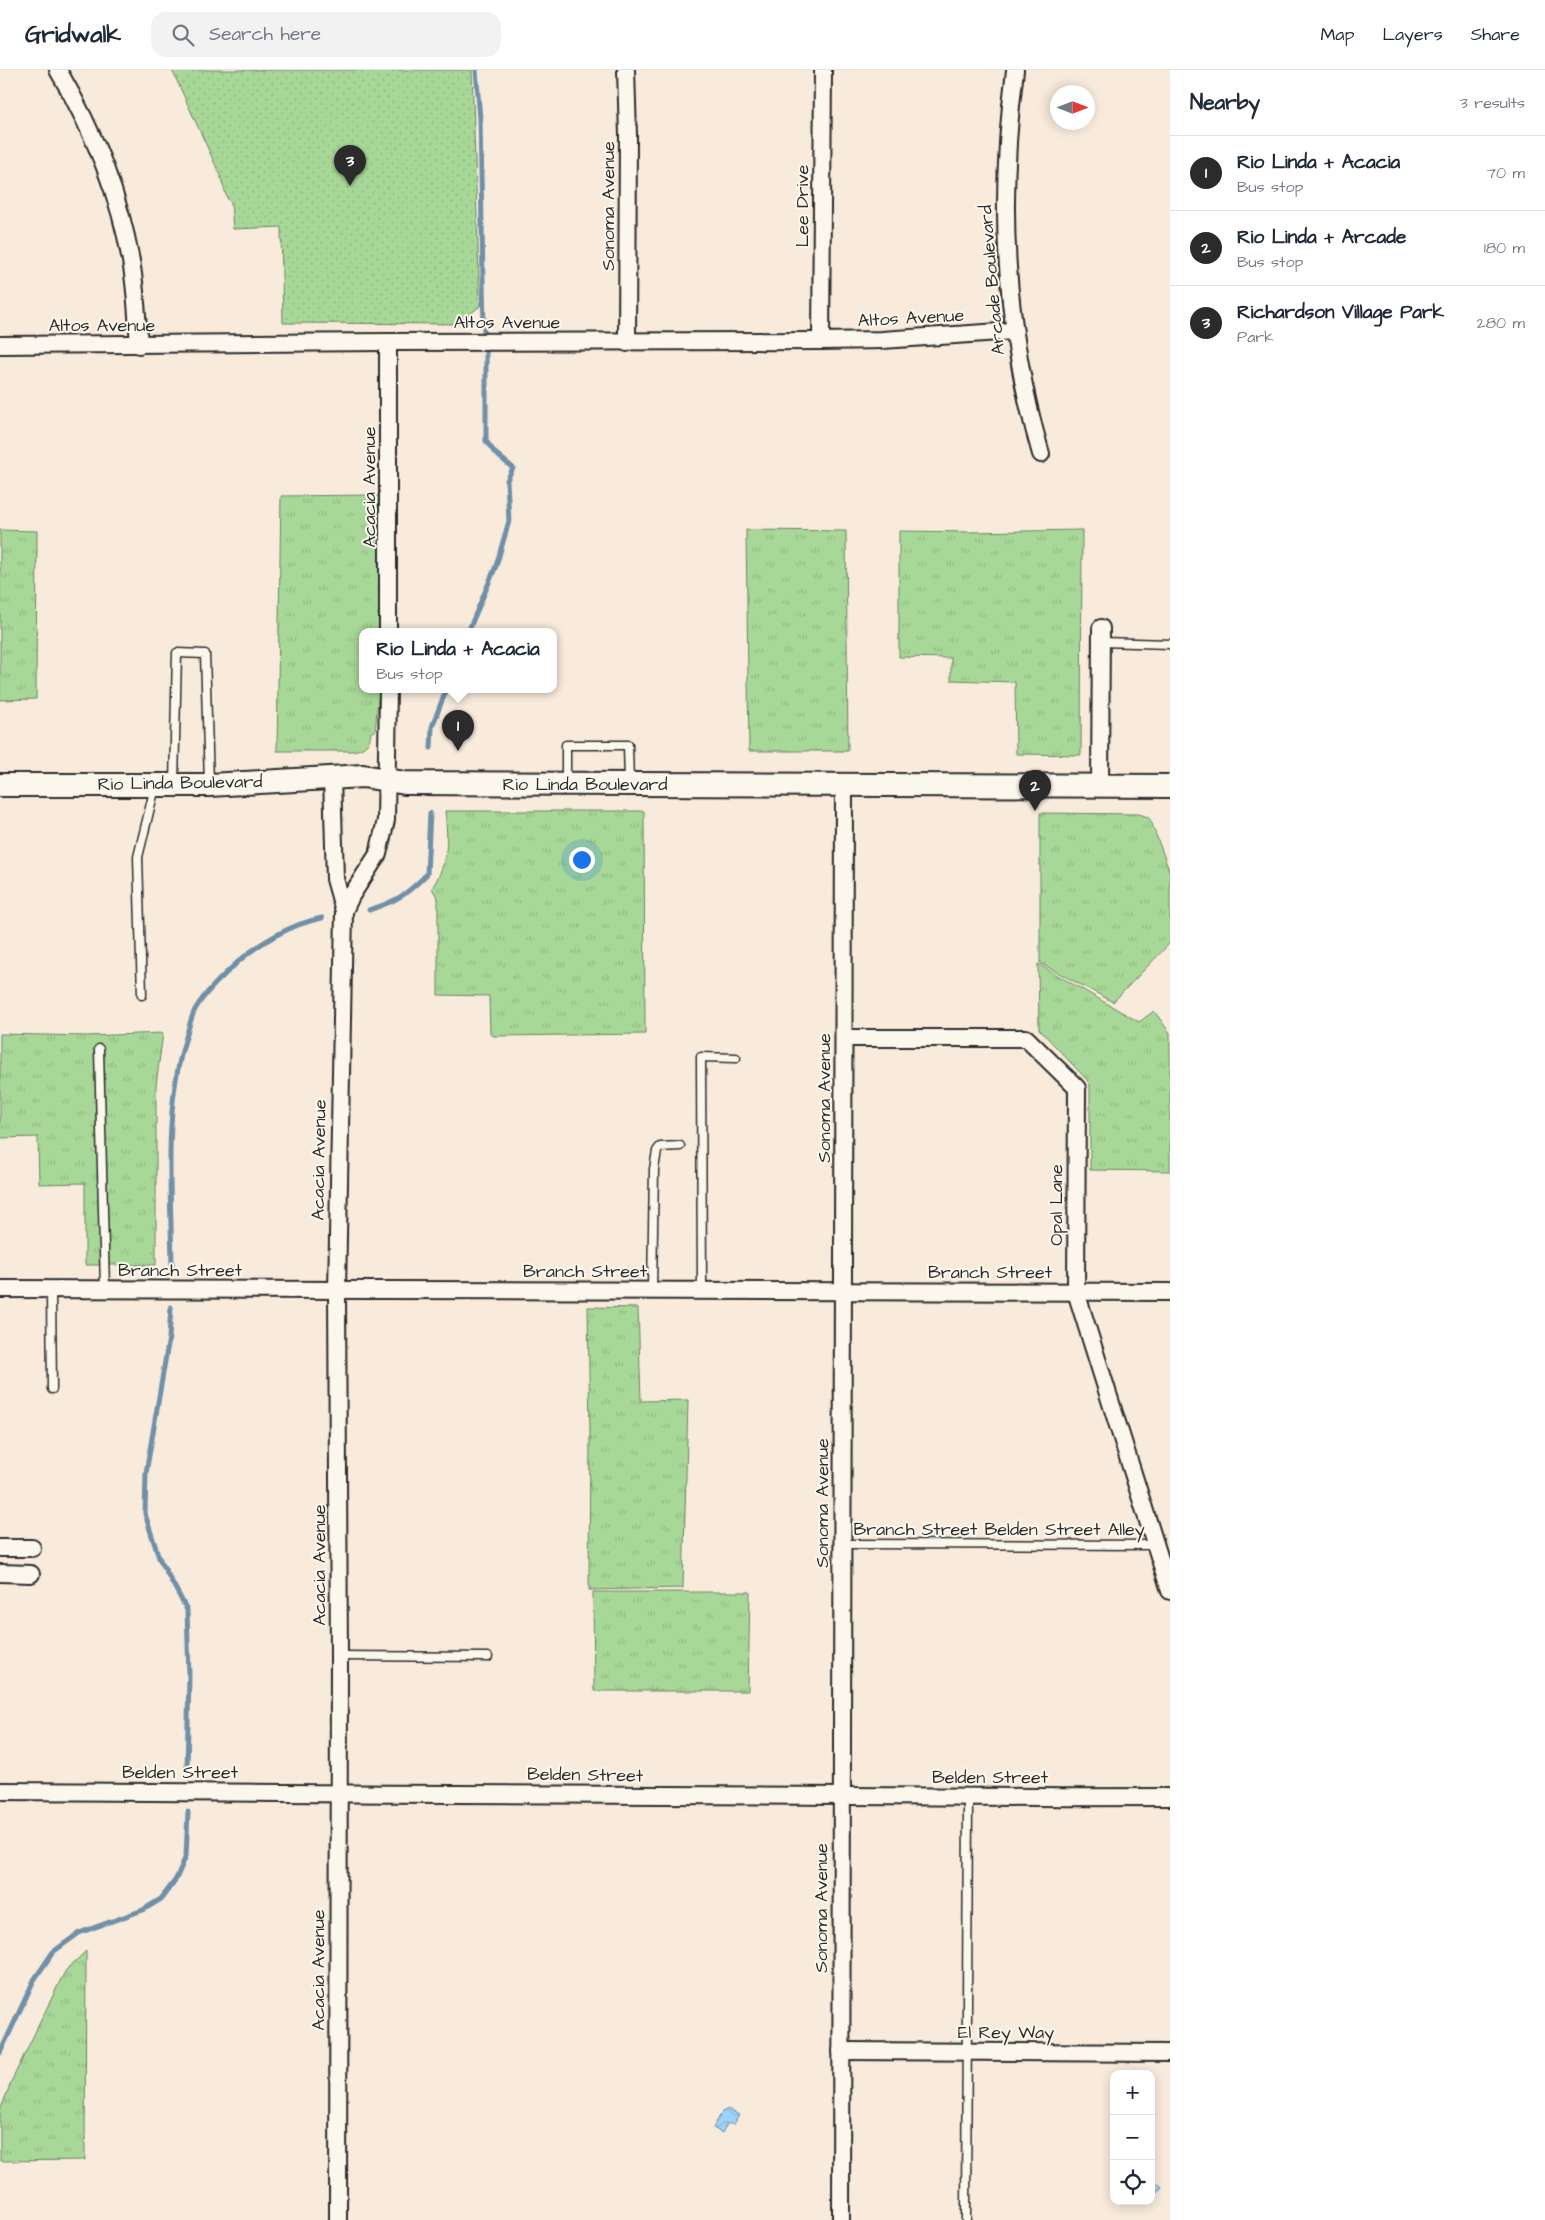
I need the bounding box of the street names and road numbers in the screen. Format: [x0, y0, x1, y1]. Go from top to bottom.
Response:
street label: Sonoma Avenue [596, 141, 621, 271]
street label: Lee Drive [790, 164, 815, 247]
street label: Arcade Boulevard [973, 204, 1011, 356]
street label: Altos Avenue [857, 303, 965, 333]
street label: Altos Avenue [454, 310, 561, 335]
street label: Altos Avenue [49, 313, 156, 338]
street label: Acacia Avenue [357, 426, 382, 548]
street label: Rio Linda Boulevard [97, 769, 263, 797]
street label: Rio Linda Boulevard [503, 772, 667, 797]
street label: Sonoma Avenue [812, 1033, 837, 1163]
street label: Acacia Avenue [305, 1099, 333, 1221]
street label: Opal Lane [1044, 1164, 1069, 1246]
street label: Branch Street [118, 1258, 243, 1283]
street label: Branch Street [523, 1259, 648, 1284]
street label: Branch Street [928, 1260, 1053, 1285]
street label: Sonoma Avenue [810, 1438, 835, 1568]
street label: Acacia Avenue [307, 1504, 332, 1626]
street label: Branch Street Belden Street Alley [853, 1517, 1145, 1543]
street label: Belden Street [122, 1760, 239, 1785]
street label: Belden Street [527, 1761, 644, 1789]
street label: Belden Street [932, 1765, 1049, 1790]
street label: Sonoma Avenue [809, 1843, 834, 1973]
street label: Acacia Avenue [306, 1909, 331, 2031]
street label: El Rey Way [958, 2020, 1054, 2046]

